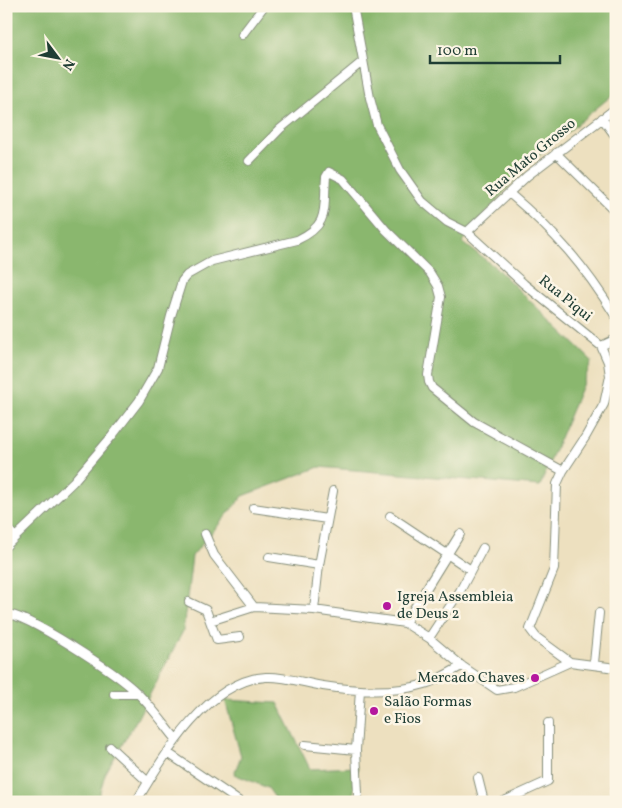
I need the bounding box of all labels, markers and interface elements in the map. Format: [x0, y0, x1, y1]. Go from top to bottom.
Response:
north arrow [32, 32, 82, 82]
scale bar [430, 32, 560, 64]
text: 100 m [437, 41, 477, 62]
text: N [57, 55, 79, 73]
street label: Rua Mato Grosso [481, 114, 581, 202]
street label: Rua Piqui [534, 271, 596, 327]
place label: Igreja Assembleia de Deus 2 [397, 587, 514, 625]
marker: Igreja Assembleia de Deus 2 [381, 600, 393, 612]
place label: Mercado Chaves [417, 668, 525, 689]
marker: Mercado Chaves [529, 672, 541, 684]
place label: Salão Formas e Fios [384, 692, 472, 730]
marker: Salão Formas e Fios [368, 705, 380, 717]

